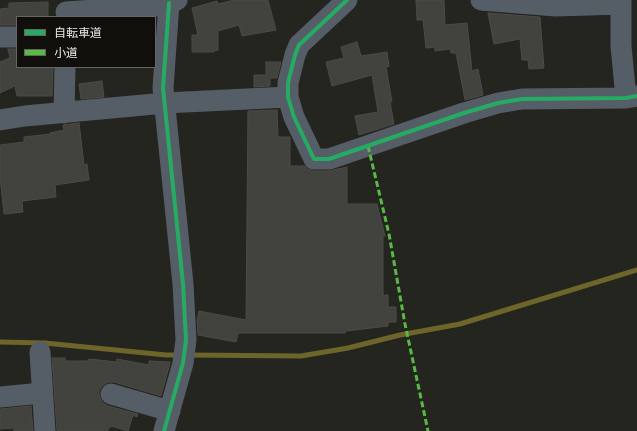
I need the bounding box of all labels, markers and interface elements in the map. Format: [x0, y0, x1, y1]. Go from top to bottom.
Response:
legend [16, 16, 156, 68]
text: 自転車道 [54, 24, 102, 41]
text: 小道 [54, 44, 78, 61]

